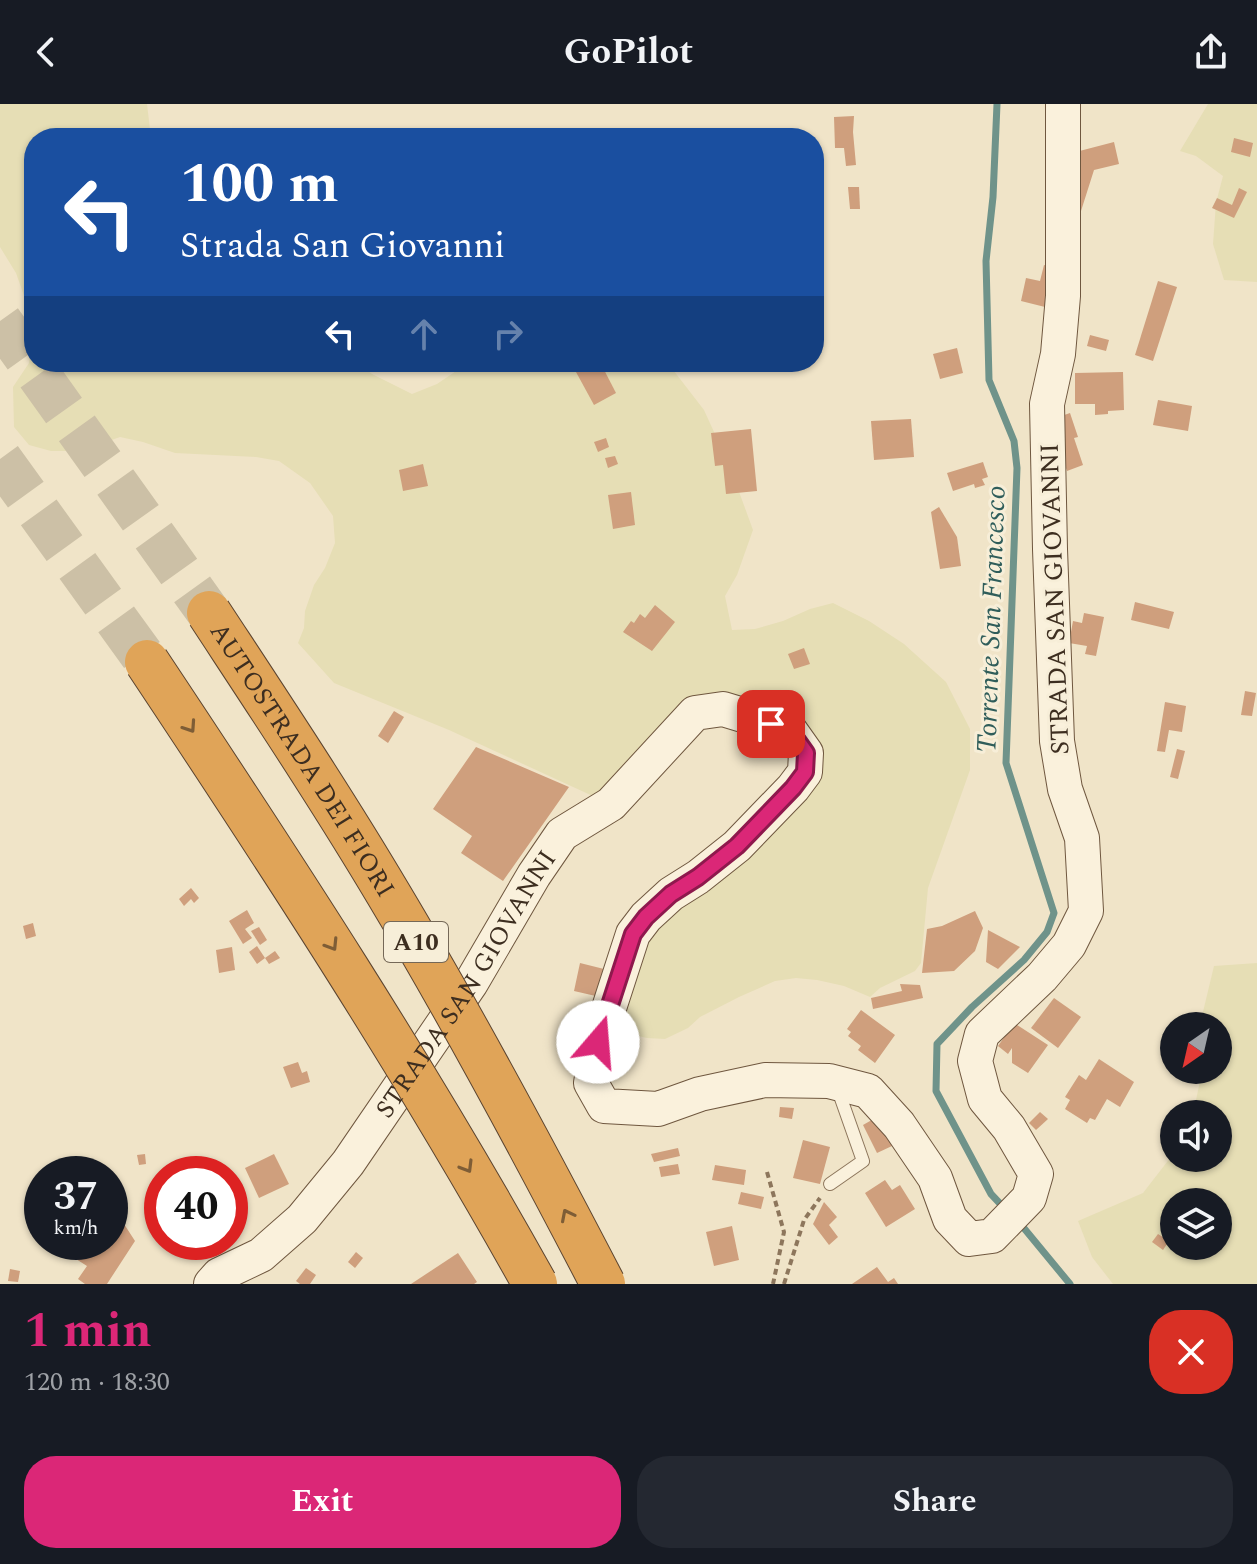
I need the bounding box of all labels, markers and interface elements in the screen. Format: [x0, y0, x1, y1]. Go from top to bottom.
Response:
text: GoPilot [564, 25, 693, 80]
icon: back [24, 30, 68, 74]
icon: share [1189, 30, 1233, 74]
text: 100 m [180, 142, 339, 227]
icon: left [48, 160, 152, 264]
text: Strada San Giovanni [180, 219, 505, 274]
icon: left [318, 312, 362, 356]
icon: ahead [402, 312, 446, 356]
icon: right [486, 312, 530, 356]
street label: STRADA SAN GIOVANNI [1030, 442, 1080, 755]
water label: Torrente San Francesco [965, 484, 1018, 754]
street label: AUTOSTRADA DEI FIORI [199, 614, 405, 905]
pin [737, 690, 805, 758]
icon: arrive [749, 702, 793, 746]
one-way arrow [180, 718, 195, 732]
street label: STRADA SAN GIOVANNI [365, 842, 567, 1127]
road number: A10 [384, 922, 448, 962]
one-way arrow [322, 936, 337, 951]
position arrow [556, 1000, 640, 1084]
north arrow [1160, 1012, 1232, 1084]
map controls [1160, 1012, 1232, 1260]
button: sound [1160, 1100, 1232, 1172]
speed limit sign: 40 [144, 1156, 248, 1260]
one-way arrow [457, 1158, 472, 1173]
text: 37 [54, 1167, 98, 1228]
button: layers [1160, 1188, 1232, 1260]
one-way arrow [562, 1208, 577, 1223]
text: km/h [54, 1213, 99, 1243]
text: 1 min [24, 1295, 152, 1368]
button: close [1149, 1310, 1233, 1394]
text: 120 m · 18:30 [24, 1362, 170, 1402]
button: Exit [24, 1456, 621, 1548]
button: Share [637, 1456, 1233, 1548]

